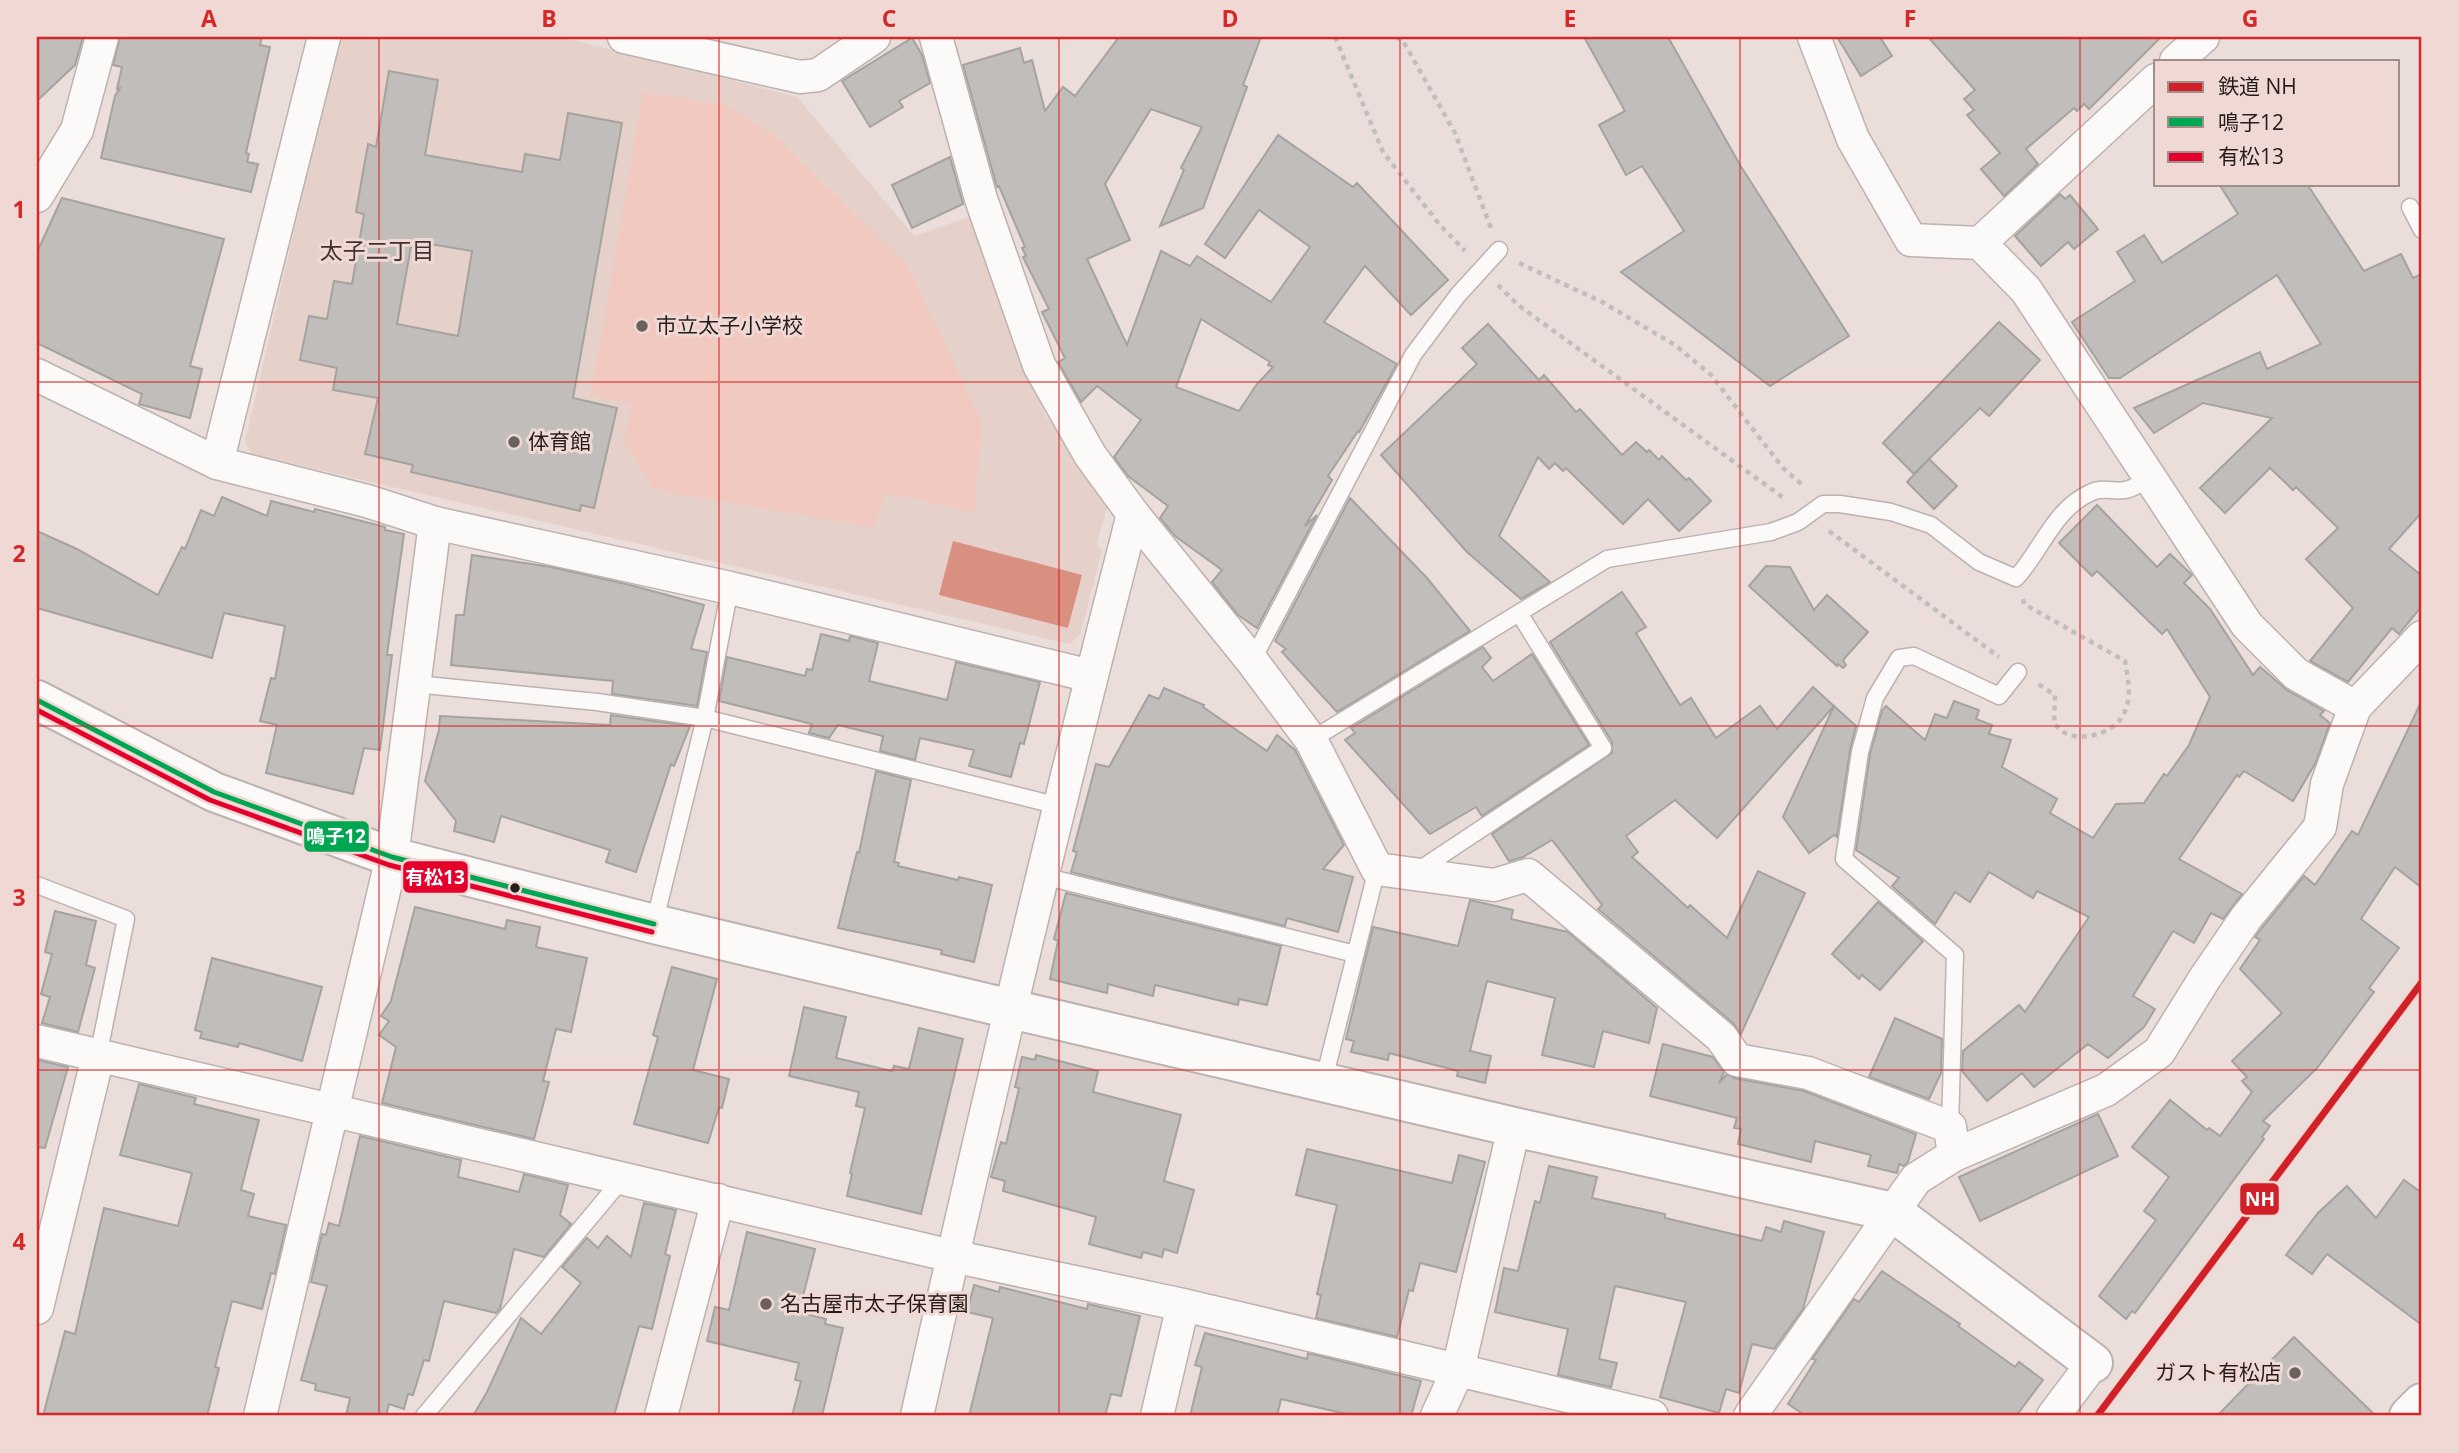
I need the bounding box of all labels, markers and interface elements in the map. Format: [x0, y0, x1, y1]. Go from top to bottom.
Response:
text: A [201, 2, 217, 34]
text: B [541, 2, 557, 34]
text: C [882, 2, 896, 34]
text: D [1221, 2, 1239, 34]
text: E [1564, 2, 1576, 34]
text: F [1904, 2, 1916, 34]
text: G [2242, 2, 2258, 34]
legend [2154, 60, 2400, 186]
text: 鉄道 NH [2218, 72, 2297, 100]
text: 鳴子12 [2218, 108, 2284, 136]
text: 有松13 [2218, 142, 2284, 170]
text: 1 [12, 193, 26, 225]
district label: 太子二丁目 [320, 234, 435, 266]
place label: 市立太子小学校 [656, 311, 803, 339]
marker: 市立太子小学校 [634, 318, 650, 334]
place label: 体育館 [528, 427, 591, 455]
marker: 体育館 [506, 434, 522, 450]
text: 2 [12, 537, 26, 569]
line badge: 鳴子12 [303, 820, 370, 853]
text: 鳴子12 [306, 823, 366, 849]
line badge: 有松13 [402, 860, 469, 894]
text: 有松13 [405, 864, 465, 890]
text: 3 [12, 881, 26, 913]
unlabelled marker [508, 881, 522, 895]
line badge: NH [2239, 1182, 2280, 1216]
text: NH [2245, 1186, 2275, 1212]
text: 4 [12, 1225, 26, 1257]
place label: 名古屋市太子保育園 [780, 1289, 969, 1317]
marker: 名古屋市太子保育園 [758, 1296, 774, 1312]
place label: ガスト有松店 [2155, 1358, 2281, 1386]
marker: ガスト有松店 [2287, 1365, 2303, 1381]

